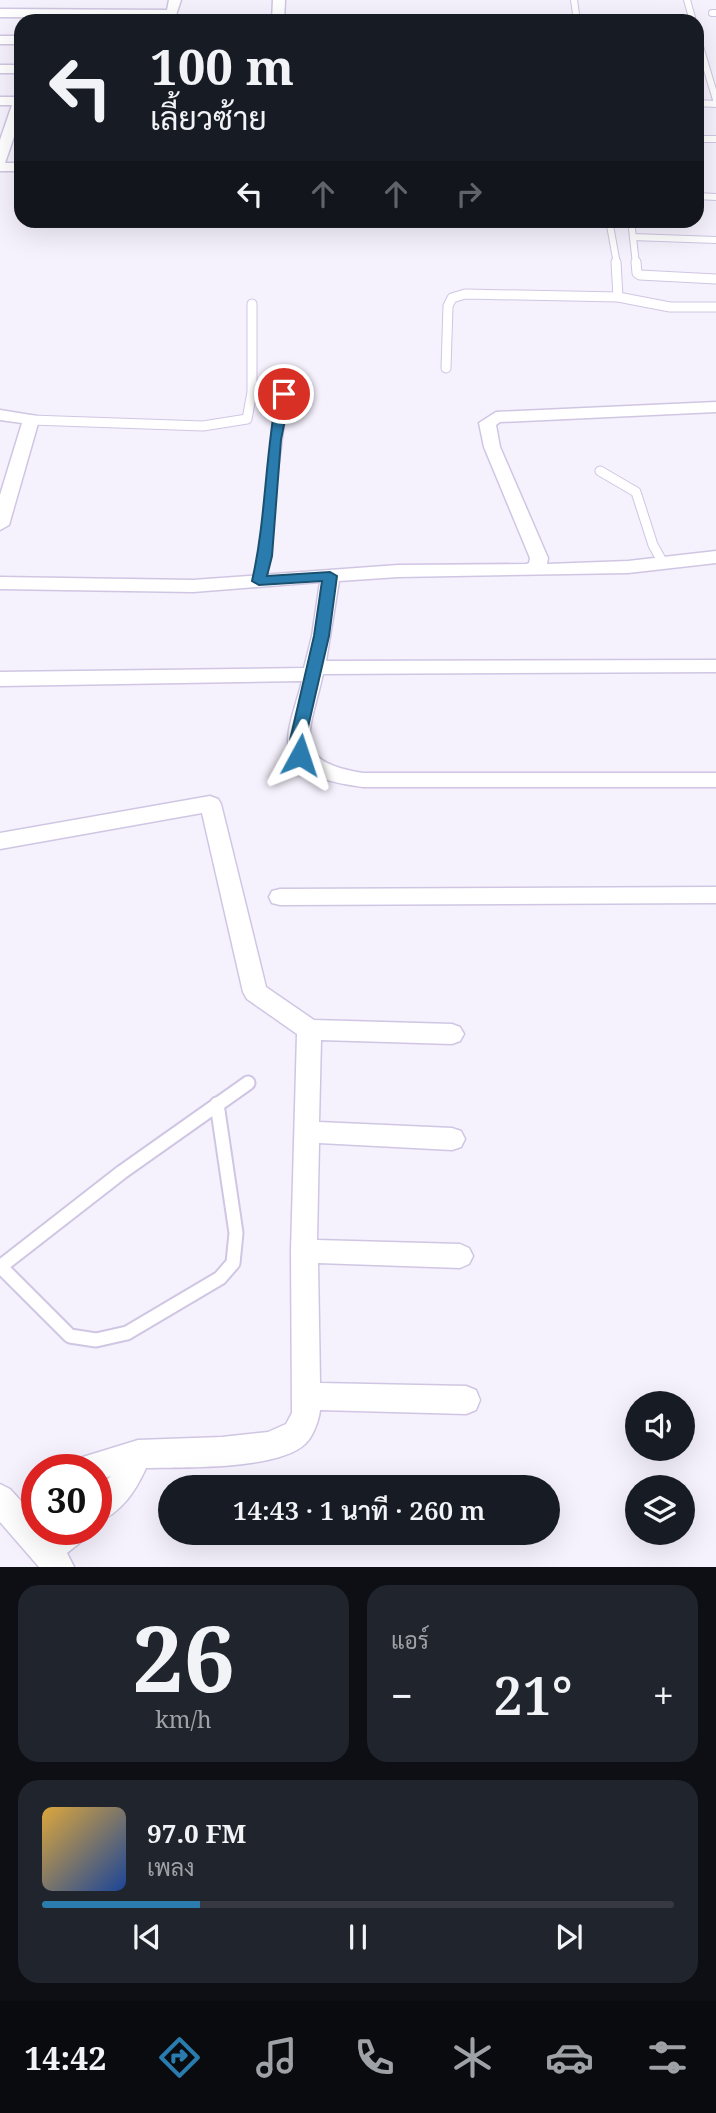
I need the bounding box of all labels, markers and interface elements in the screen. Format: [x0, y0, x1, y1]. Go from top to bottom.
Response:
text: 100 m [150, 33, 294, 99]
icon: left [35, 42, 126, 133]
text: เลี้ยวซ้าย [150, 96, 267, 139]
icon: left [231, 175, 269, 213]
icon: ahead [304, 175, 342, 213]
icon: ahead [377, 175, 415, 213]
icon: right [450, 175, 488, 213]
pin [254, 364, 314, 424]
icon: arrive [265, 375, 303, 413]
position arrow [263, 718, 337, 792]
map controls [625, 1391, 695, 1545]
button: sound [625, 1391, 695, 1461]
speed limit sign: 30 [21, 1454, 112, 1545]
button: layers [625, 1475, 695, 1545]
text: 14:43 · 1 นาที · 260 m [233, 1492, 485, 1528]
text: 26 [132, 1595, 235, 1719]
text: แอร์ [391, 1624, 429, 1656]
text: 21° [493, 1659, 573, 1730]
text: − [391, 1669, 413, 1721]
text: + [653, 1669, 674, 1721]
text: km/h [155, 1703, 212, 1735]
text: 97.0 FM [147, 1815, 246, 1851]
text: เพลง [147, 1851, 194, 1883]
icon: previous [128, 1918, 166, 1956]
icon: pause [339, 1918, 377, 1956]
icon: next [550, 1918, 588, 1956]
icon: directions [155, 2033, 204, 2082]
icon: music [252, 2033, 301, 2082]
icon: phone [350, 2033, 399, 2082]
icon: climate [448, 2033, 497, 2082]
icon: car [545, 2033, 594, 2082]
icon: filters [643, 2033, 692, 2082]
text: 14:42 [24, 2036, 106, 2079]

